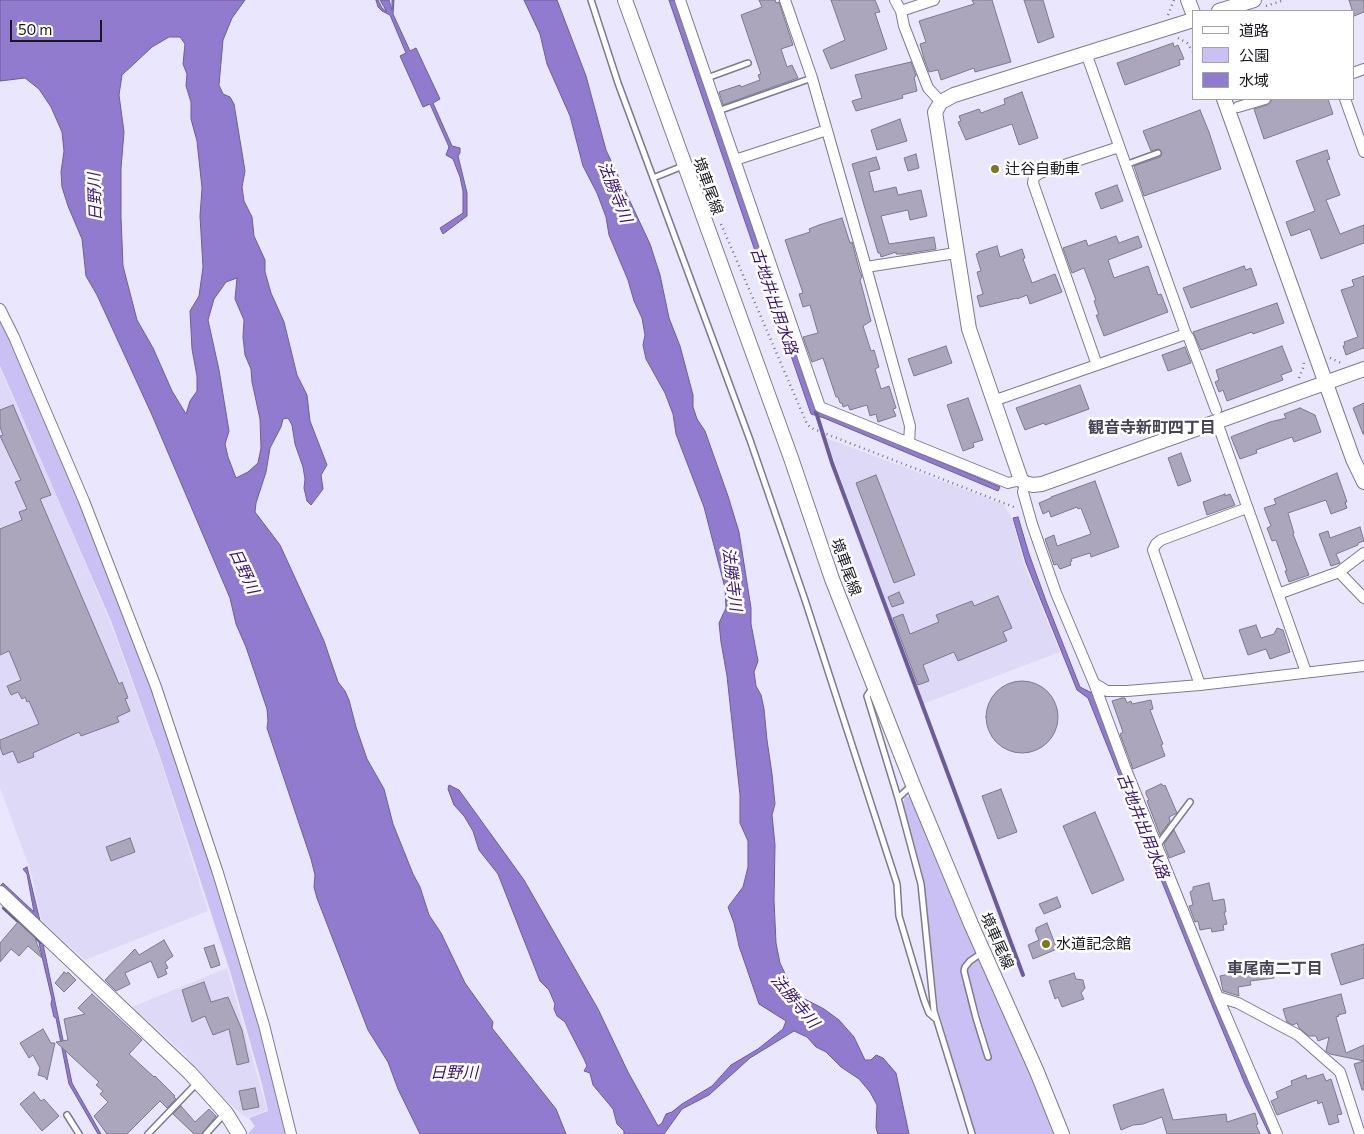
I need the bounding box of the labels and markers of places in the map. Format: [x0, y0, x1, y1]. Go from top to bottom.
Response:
place label: 辻谷自動車 [1005, 160, 1080, 178]
marker: 辻谷自動車 [989, 163, 1001, 175]
place label: 水道記念館 [1056, 935, 1131, 953]
marker: 水道記念館 [1040, 938, 1052, 950]

